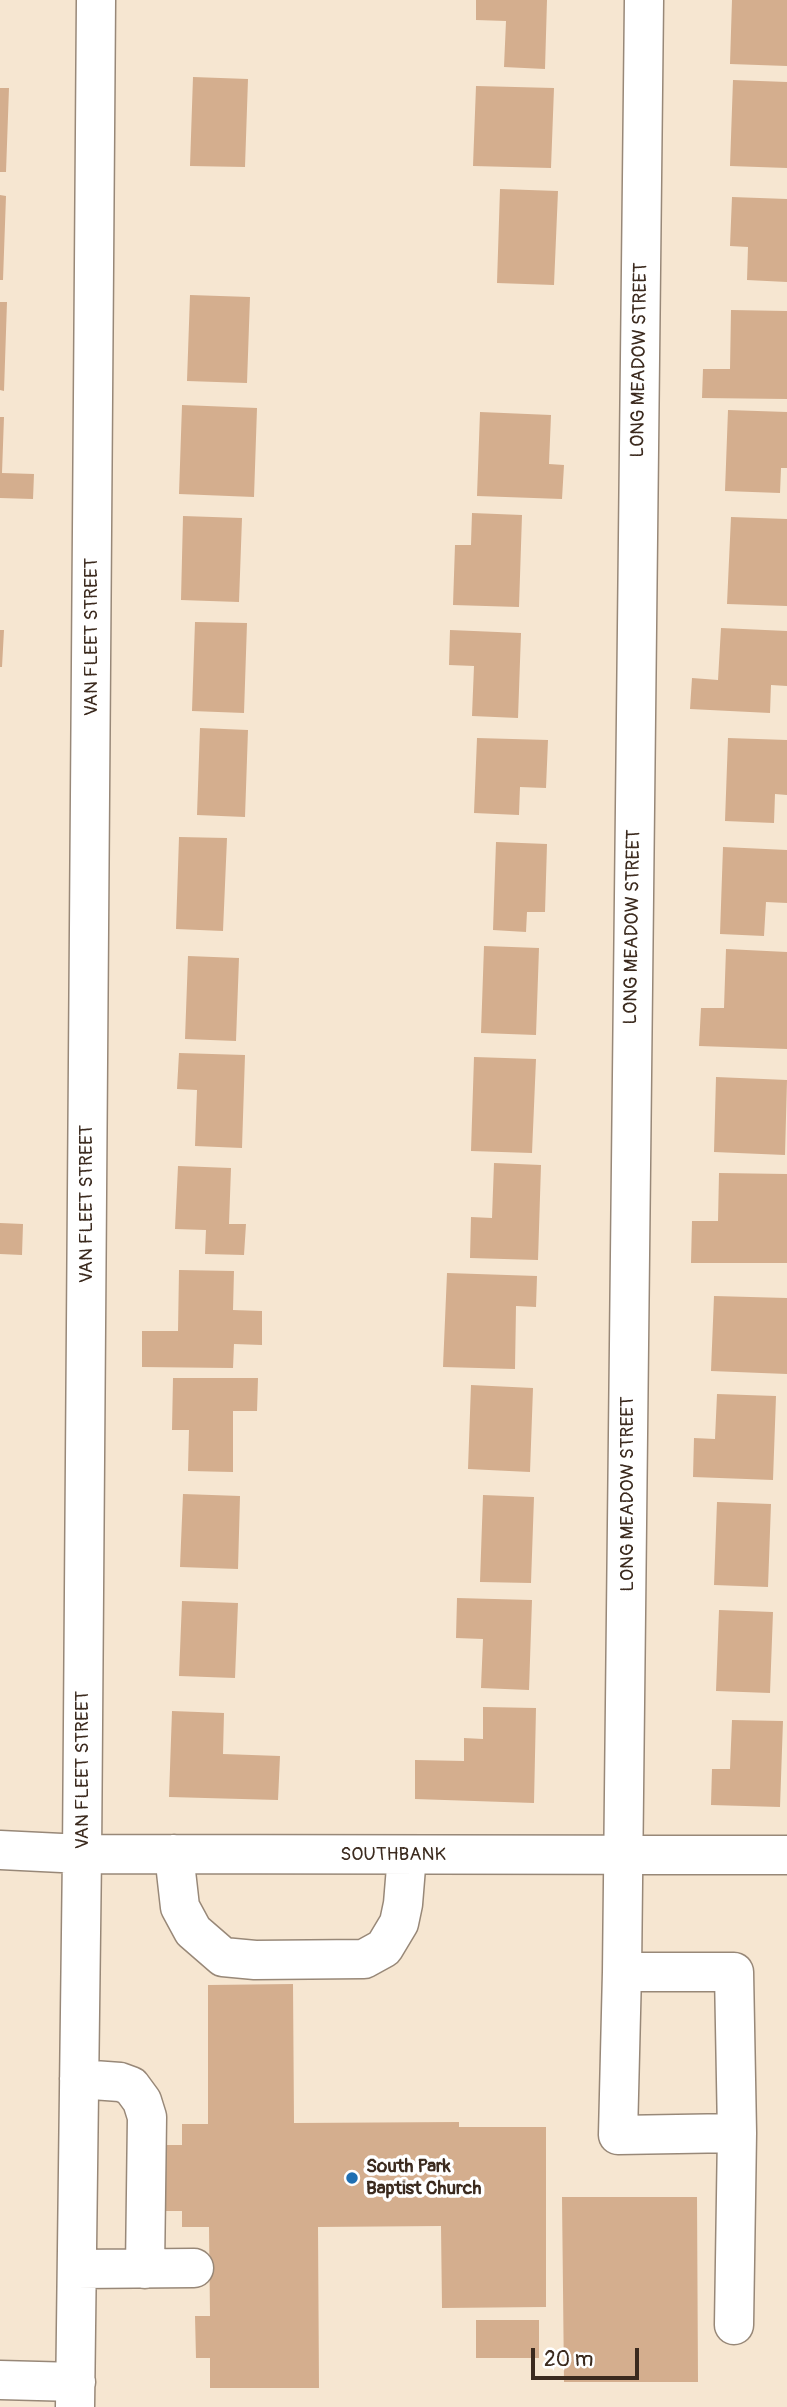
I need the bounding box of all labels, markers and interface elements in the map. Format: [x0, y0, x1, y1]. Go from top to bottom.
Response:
street label: LONG MEADOW STREET [627, 262, 653, 458]
street label: VAN FLEET STREET [81, 558, 103, 716]
street label: LONG MEADOW STREET [620, 829, 646, 1025]
street label: VAN FLEET STREET [76, 1125, 98, 1283]
street label: LONG MEADOW STREET [617, 1396, 639, 1592]
street label: VAN FLEET STREET [72, 1691, 94, 1849]
street label: SOUTHBANK [340, 1844, 446, 1866]
place label: South Park Baptist Church [366, 2156, 481, 2200]
marker: South Park Baptist Church [344, 2170, 360, 2186]
scale bar [535, 2334, 644, 2378]
text: 20 m [544, 2346, 593, 2373]

